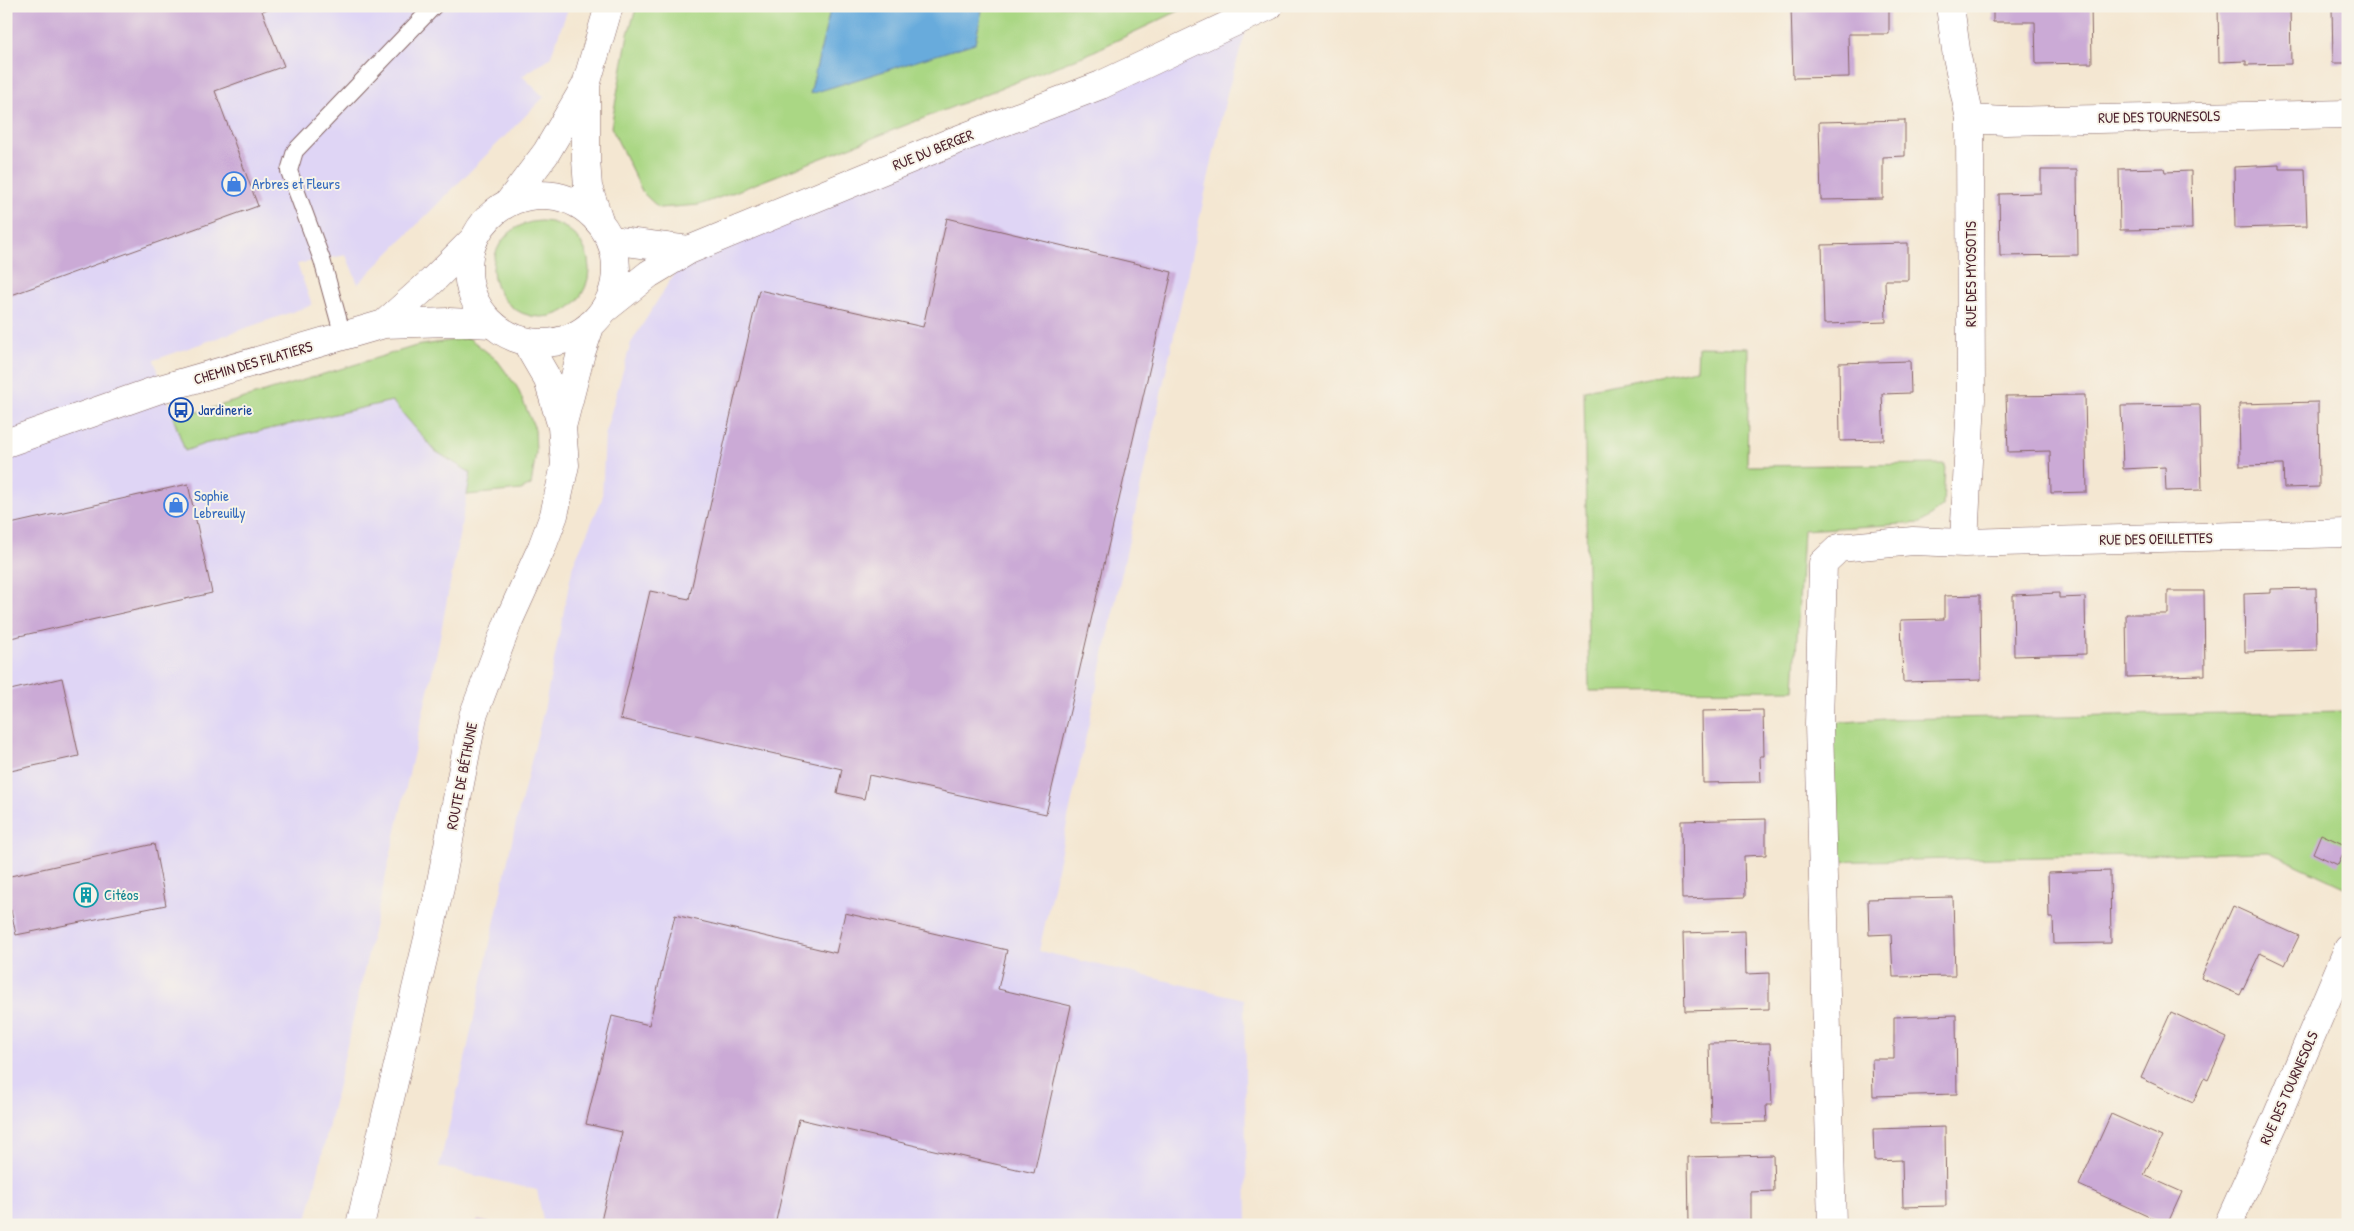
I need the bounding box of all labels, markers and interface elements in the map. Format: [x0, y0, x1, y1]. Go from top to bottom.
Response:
street label: RUE DES TOURNESOLS [2098, 105, 2220, 128]
street label: RUE DU BERGER [889, 124, 977, 175]
shop icon: Arbres et Fleurs [221, 171, 247, 197]
place label: Arbres et Fleurs [252, 173, 340, 194]
street label: RUE DES MYOSOTIS [1960, 221, 1981, 327]
street label: CHEMIN DES FILATIERS [191, 335, 315, 390]
bus stop icon: Jardinerie [168, 397, 194, 423]
place label: Jardinerie [198, 399, 252, 420]
place label: Sophie Lebreuilly [194, 485, 246, 523]
shop icon: Sophie Lebreuilly [163, 492, 189, 518]
street label: RUE DES OEILLETTES [2099, 527, 2213, 550]
street label: ROUTE DE BÉTHUNE [441, 720, 482, 831]
building icon: Citéos [73, 882, 99, 908]
place label: Citéos [104, 884, 139, 905]
street label: RUE DES TOURNESOLS [2254, 1028, 2323, 1148]

